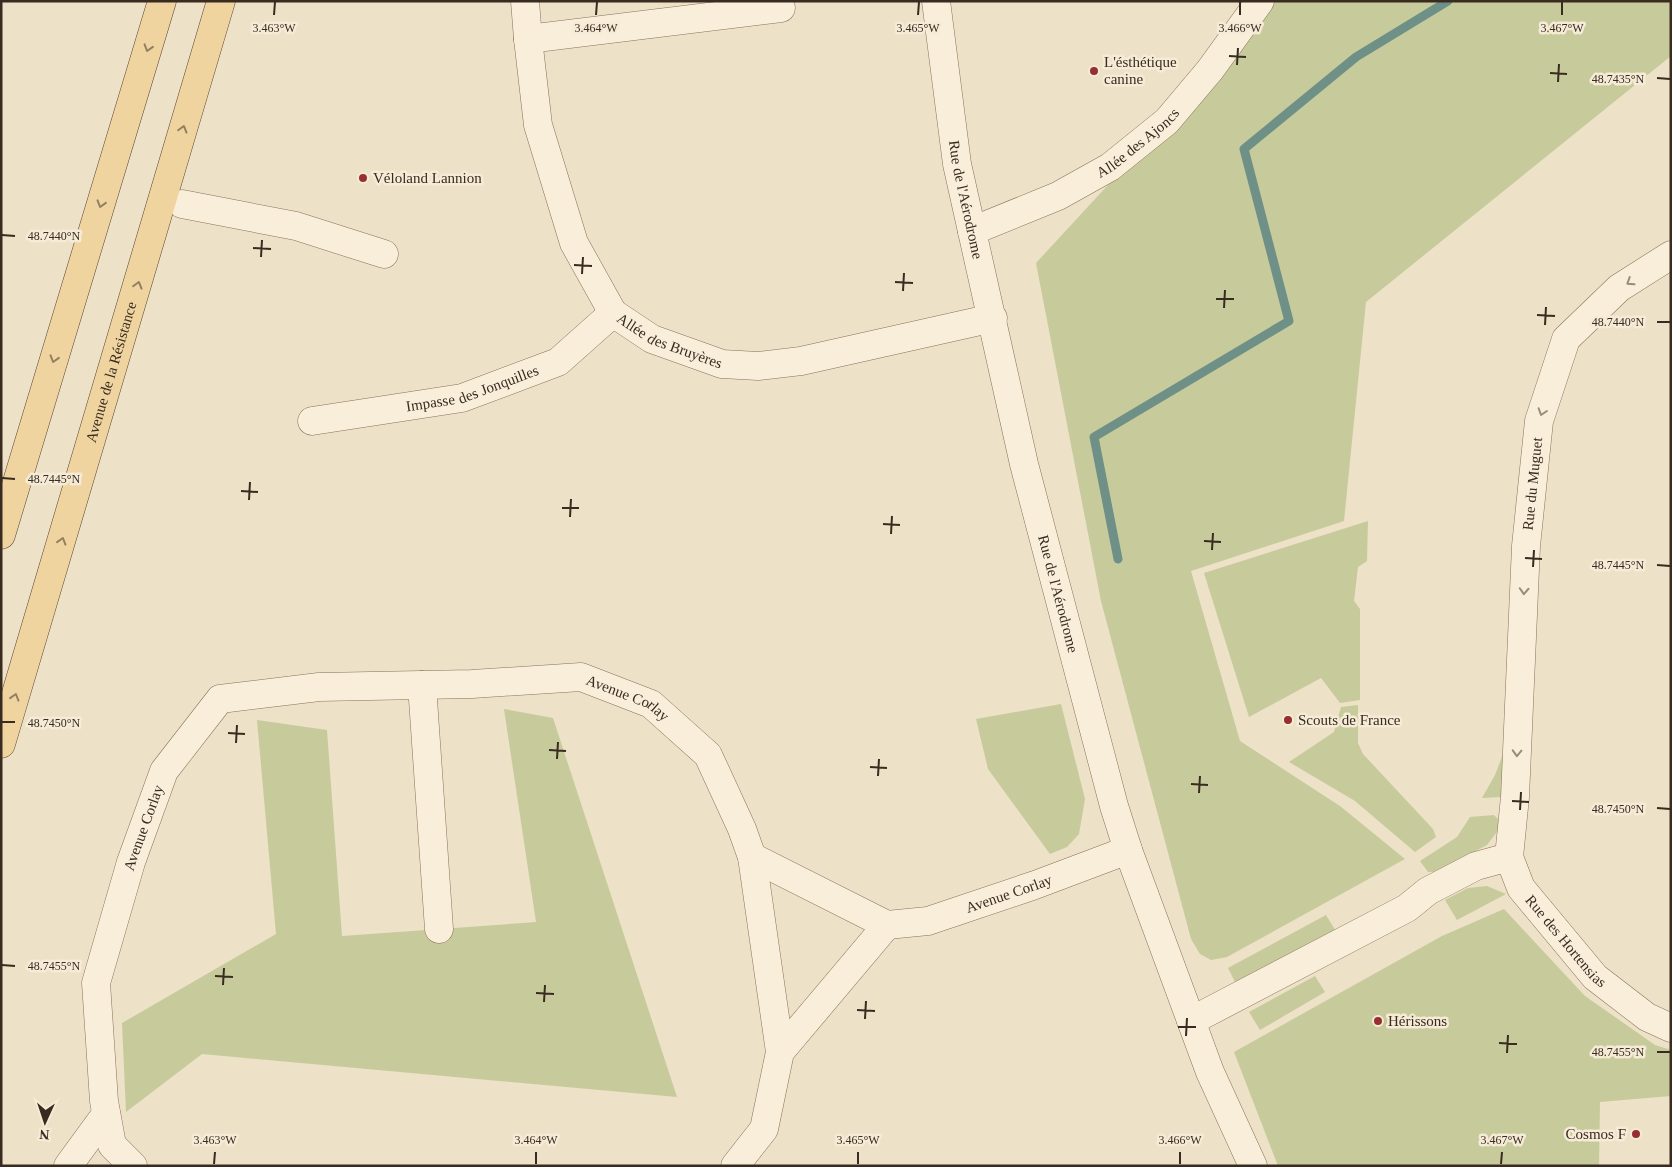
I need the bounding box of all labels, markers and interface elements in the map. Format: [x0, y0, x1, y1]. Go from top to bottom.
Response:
text: 3.463°W [252, 21, 296, 35]
text: 3.464°W [574, 21, 618, 35]
text: 3.465°W [896, 21, 940, 35]
text: 3.466°W [1218, 21, 1262, 35]
text: 3.467°W [1540, 21, 1584, 35]
one-way arrow [143, 43, 153, 52]
place label: L'ésthétique canine [1104, 54, 1177, 87]
marker: L'ésthétique canine [1088, 65, 1100, 77]
text: 48.7435°N [1592, 72, 1645, 86]
street label: Allée des Ajoncs [1094, 105, 1182, 181]
one-way arrow [177, 125, 187, 134]
street label: Rue de l'Aérodrome [946, 139, 986, 261]
place label: Véloland Lannion [373, 170, 482, 186]
marker: Véloland Lannion [357, 172, 369, 184]
one-way arrow [97, 199, 107, 207]
text: 48.7440°N [28, 229, 81, 243]
one-way arrow [1626, 275, 1635, 285]
one-way arrow [132, 281, 142, 290]
street label: Avenue de la Résistance [83, 299, 140, 444]
street label: Allée des Bruyères [614, 310, 725, 371]
text: 48.7440°N [1592, 315, 1645, 329]
one-way arrow [50, 355, 60, 363]
street label: Impasse des Jonquilles [405, 362, 541, 414]
one-way arrow [1538, 407, 1548, 416]
street label: Rue du Muguet [1520, 436, 1545, 531]
text: 48.7445°N [28, 472, 81, 486]
street label: Rue de l'Aérodrome [1035, 533, 1081, 655]
one-way arrow [56, 538, 66, 546]
text: 48.7445°N [1592, 558, 1645, 572]
one-way arrow [1518, 587, 1529, 595]
street label: Avenue Corlay [584, 672, 673, 725]
one-way arrow [10, 694, 20, 702]
place label: Scouts de France [1298, 712, 1401, 728]
marker: Scouts de France [1282, 714, 1294, 726]
text: 48.7450°N [28, 716, 81, 730]
one-way arrow [1511, 749, 1522, 757]
street label: Avenue Corlay [121, 782, 166, 873]
text: 48.7450°N [1592, 802, 1645, 816]
street label: Avenue Corlay [964, 871, 1055, 916]
street label: Rue des Hortensias [1522, 892, 1609, 991]
text: 48.7455°N [28, 959, 81, 973]
place label: Hérissons [1388, 1013, 1447, 1029]
marker: Hérissons [1372, 1015, 1384, 1027]
text: 48.7455°N [1592, 1045, 1645, 1059]
north arrow [20, 1097, 70, 1147]
place label: Cosmos F [1566, 1126, 1626, 1142]
text: N [39, 1127, 50, 1142]
marker: Cosmos F [1630, 1128, 1642, 1140]
text: 3.463°W [193, 1133, 237, 1147]
text: 3.464°W [514, 1133, 558, 1147]
text: 3.465°W [836, 1133, 880, 1147]
text: 3.466°W [1158, 1133, 1202, 1147]
text: 3.467°W [1480, 1133, 1524, 1147]

